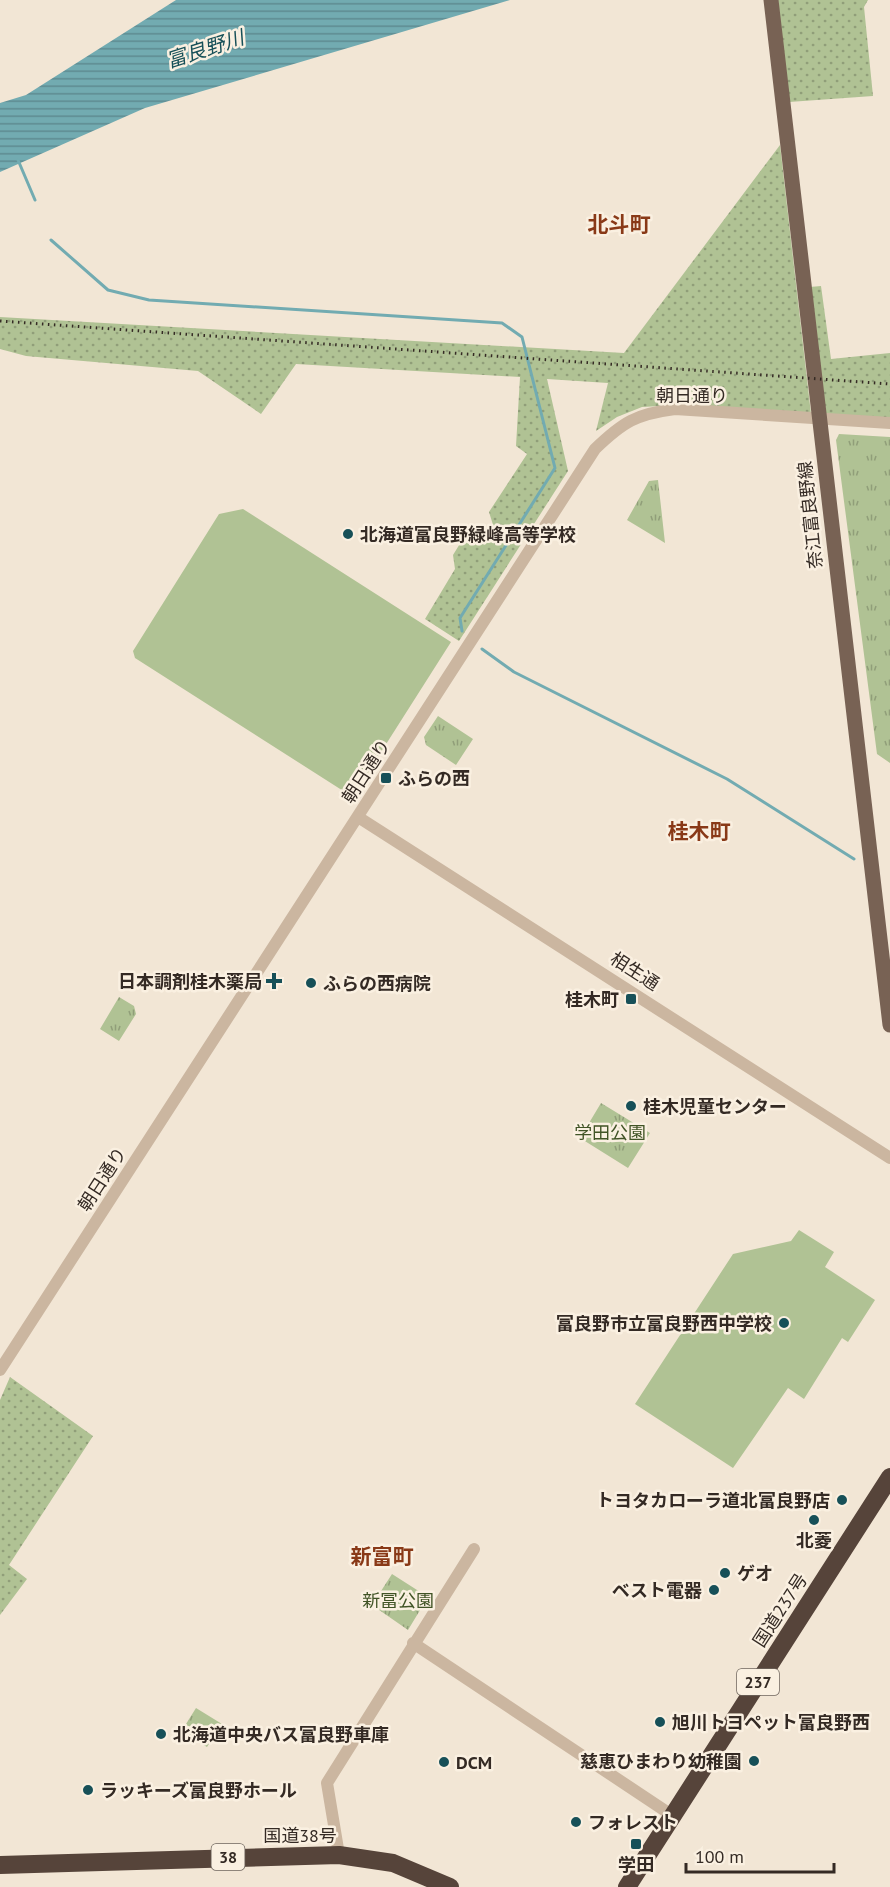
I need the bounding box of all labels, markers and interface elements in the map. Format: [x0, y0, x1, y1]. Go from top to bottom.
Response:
water label: 富良野川 [163, 24, 249, 74]
district label: 北斗町 [588, 211, 651, 238]
street label: 朝日通り [656, 384, 728, 407]
street label: 奈江富良野線 [793, 460, 827, 570]
place label: 北海道富良野緑峰高等学校 [360, 523, 576, 546]
marker: 北海道富良野緑峰高等学校 [341, 527, 355, 541]
street label: 朝日通り [337, 735, 395, 807]
place label: ふらの西 [398, 767, 470, 790]
marker: ふらの西 [379, 771, 393, 785]
district label: 桂木町 [668, 818, 731, 845]
street label: 相生通 [606, 947, 664, 995]
place label: 日本調剤桂木薬局 [118, 970, 262, 993]
place label: ふらの西病院 [323, 972, 431, 995]
marker: 日本調剤桂木薬局 [267, 974, 281, 988]
marker: ふらの西病院 [304, 976, 318, 990]
place label: 桂木町 [565, 988, 619, 1011]
marker: 桂木町 [624, 992, 638, 1006]
place label: 桂木児童センター [643, 1095, 787, 1118]
marker: 桂木児童センター [624, 1099, 638, 1113]
park label: 学田公園 [574, 1121, 646, 1144]
street label: 朝日通り [73, 1143, 131, 1215]
place label: 富良野市立富良野西中学校 [556, 1312, 772, 1335]
marker: 富良野市立富良野西中学校 [777, 1316, 791, 1330]
place label: トヨタカローラ道北富良野店 [596, 1489, 830, 1512]
marker: トヨタカローラ道北富良野店 [835, 1493, 849, 1507]
marker: 北菱 [807, 1513, 821, 1527]
place label: 北菱 [796, 1529, 832, 1552]
district label: 新富町 [351, 1543, 414, 1570]
place label: ゲオ [737, 1562, 773, 1585]
marker: ゲオ [718, 1566, 732, 1580]
street label: 国道237号 [748, 1569, 812, 1651]
place label: ベスト電器 [612, 1579, 702, 1602]
marker: ベスト電器 [707, 1583, 721, 1597]
park label: 新冨公園 [362, 1589, 434, 1612]
road number: 237 [737, 1669, 779, 1695]
place label: 旭川トヨペット富良野西 [672, 1711, 870, 1734]
marker: 旭川トヨペット富良野西 [653, 1715, 667, 1729]
place label: 北海道中央バス富良野車庫 [173, 1723, 389, 1746]
marker: 北海道中央バス富良野車庫 [154, 1727, 168, 1741]
place label: 慈恵ひまわり幼稚園 [580, 1750, 742, 1773]
place label: DCM [456, 1751, 492, 1774]
marker: 慈恵ひまわり幼稚園 [747, 1754, 761, 1768]
marker: DCM [437, 1755, 451, 1769]
place label: ラッキーズ富良野ホール [100, 1779, 297, 1802]
marker: ラッキーズ富良野ホール [81, 1783, 95, 1797]
place label: フォレスト [588, 1811, 678, 1834]
marker: フォレスト [569, 1815, 583, 1829]
street label: 国道38号 [263, 1824, 337, 1847]
scale bar [686, 1836, 834, 1874]
marker: 学田 [629, 1837, 643, 1851]
road number: 38 [212, 1844, 244, 1870]
text: 100 m [695, 1845, 744, 1868]
place label: 学田 [618, 1853, 654, 1876]

